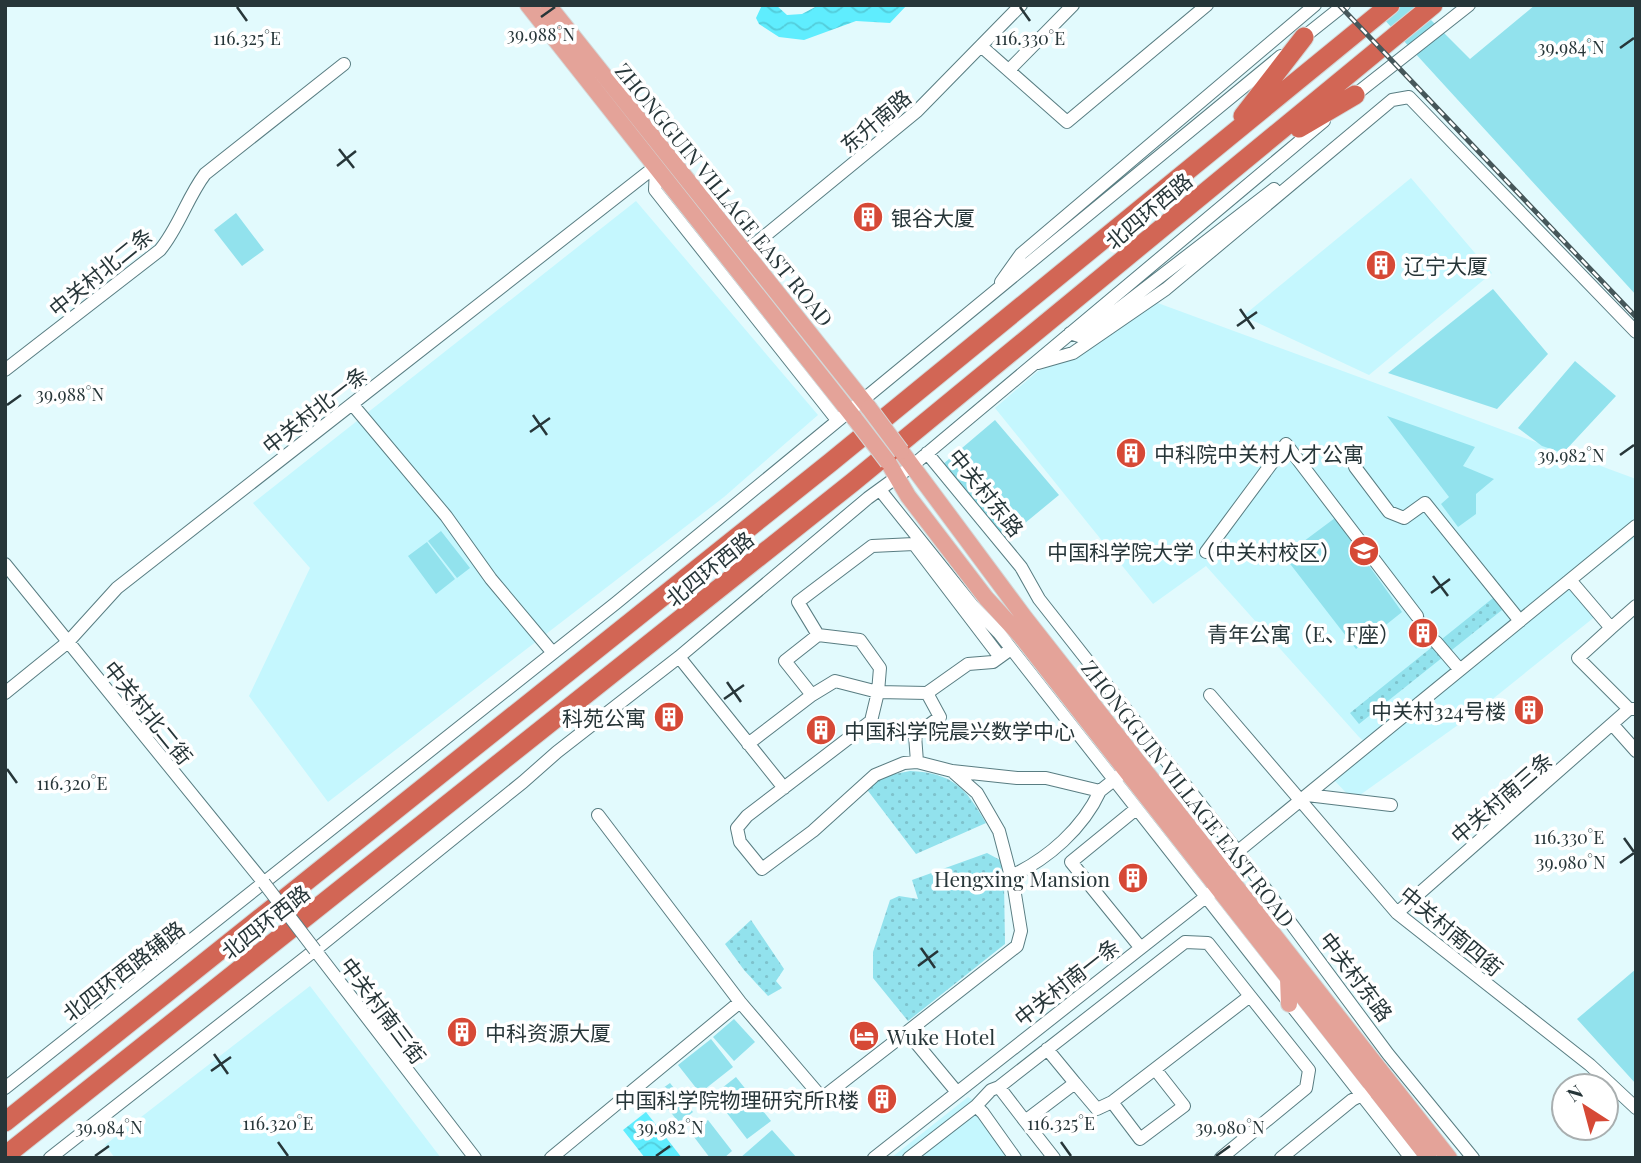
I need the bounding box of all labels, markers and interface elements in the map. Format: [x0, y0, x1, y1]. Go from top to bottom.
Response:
text: 39.988°N [507, 22, 575, 46]
text: 116.325°E [213, 26, 281, 50]
text: 116.330°E [995, 26, 1065, 50]
text: 39.984°N [1537, 35, 1605, 59]
street label: ZHONGGUIN VILLAGE EAST ROAD [610, 56, 840, 332]
street label: 东升南路 [834, 82, 916, 158]
street label: 北四环西路 [1099, 166, 1197, 254]
building icon: 银谷大厦 [851, 200, 885, 234]
place label: 银谷大厦 [891, 203, 975, 231]
street label: 中关村北二条 [42, 220, 158, 322]
building icon: 辽宁大厦 [1364, 248, 1398, 282]
place label: 辽宁大厦 [1404, 251, 1488, 279]
street label: 中关村北一条 [256, 359, 372, 459]
text: 39.988°N [36, 382, 104, 406]
building icon: 中科院中关村人才公寓 [1114, 436, 1148, 470]
place label: 中科院中关村人才公寓 [1154, 439, 1364, 467]
street label: 中关村东路 [943, 442, 1031, 542]
text: 39.982°N [1537, 443, 1605, 467]
street label: 北四环西路 [659, 524, 759, 612]
school or university icon: 中国科学院大学（中关村校区） [1347, 534, 1381, 568]
place label: 中国科学院大学（中关村校区） [1047, 537, 1341, 565]
building icon: 青年公寓（E、F座） [1406, 616, 1440, 650]
place label: 青年公寓（E、F座） [1207, 619, 1400, 647]
street label: 中关村北二街 [98, 654, 200, 770]
street label: ZHONGGUIN VILLAGE EAST ROAD [1076, 654, 1302, 932]
building icon: 中关村324号楼 [1512, 693, 1546, 727]
place label: 中关村324号楼 [1371, 696, 1506, 724]
building icon: 科苑公寓 [652, 700, 686, 734]
place label: 科苑公寓 [562, 703, 646, 731]
building icon: 中国科学院晨兴数学中心 [804, 713, 838, 747]
place label: 中国科学院晨兴数学中心 [844, 716, 1075, 744]
street label: 中关村南三条 [1444, 745, 1558, 849]
text: 116.320°E [36, 771, 108, 795]
text: 116.330°E [1534, 825, 1604, 849]
text: 39.980°N [1536, 850, 1606, 874]
building icon: Hengxing Mansion [1116, 861, 1150, 895]
place label: Hengxing Mansion [934, 864, 1110, 892]
street label: 北四环西路 [215, 878, 315, 964]
street label: 中关村南四街 [1395, 879, 1509, 981]
street label: 北四环西路辅路 [56, 914, 190, 1026]
street label: 中关村东路 [1314, 926, 1400, 1026]
street label: 中关村南一条 [1008, 931, 1124, 1031]
street label: 中关村南三街 [335, 951, 433, 1069]
building icon: 中科资源大厦 [445, 1015, 479, 1049]
place label: 中科资源大厦 [485, 1018, 611, 1046]
hotel icon: Wuke Hotel [847, 1019, 881, 1053]
place label: Wuke Hotel [886, 1022, 995, 1050]
north arrow [1550, 1072, 1620, 1142]
text: N [1561, 1078, 1588, 1107]
building icon: 中国科学院物理研究所R楼 [865, 1082, 899, 1116]
place label: 中国科学院物理研究所R楼 [614, 1085, 859, 1113]
text: 116.320°E [242, 1111, 314, 1135]
text: 116.325°E [1027, 1111, 1095, 1135]
text: 39.984°N [75, 1115, 143, 1139]
text: 39.982°N [636, 1115, 704, 1139]
text: 39.980°N [1195, 1115, 1265, 1139]

